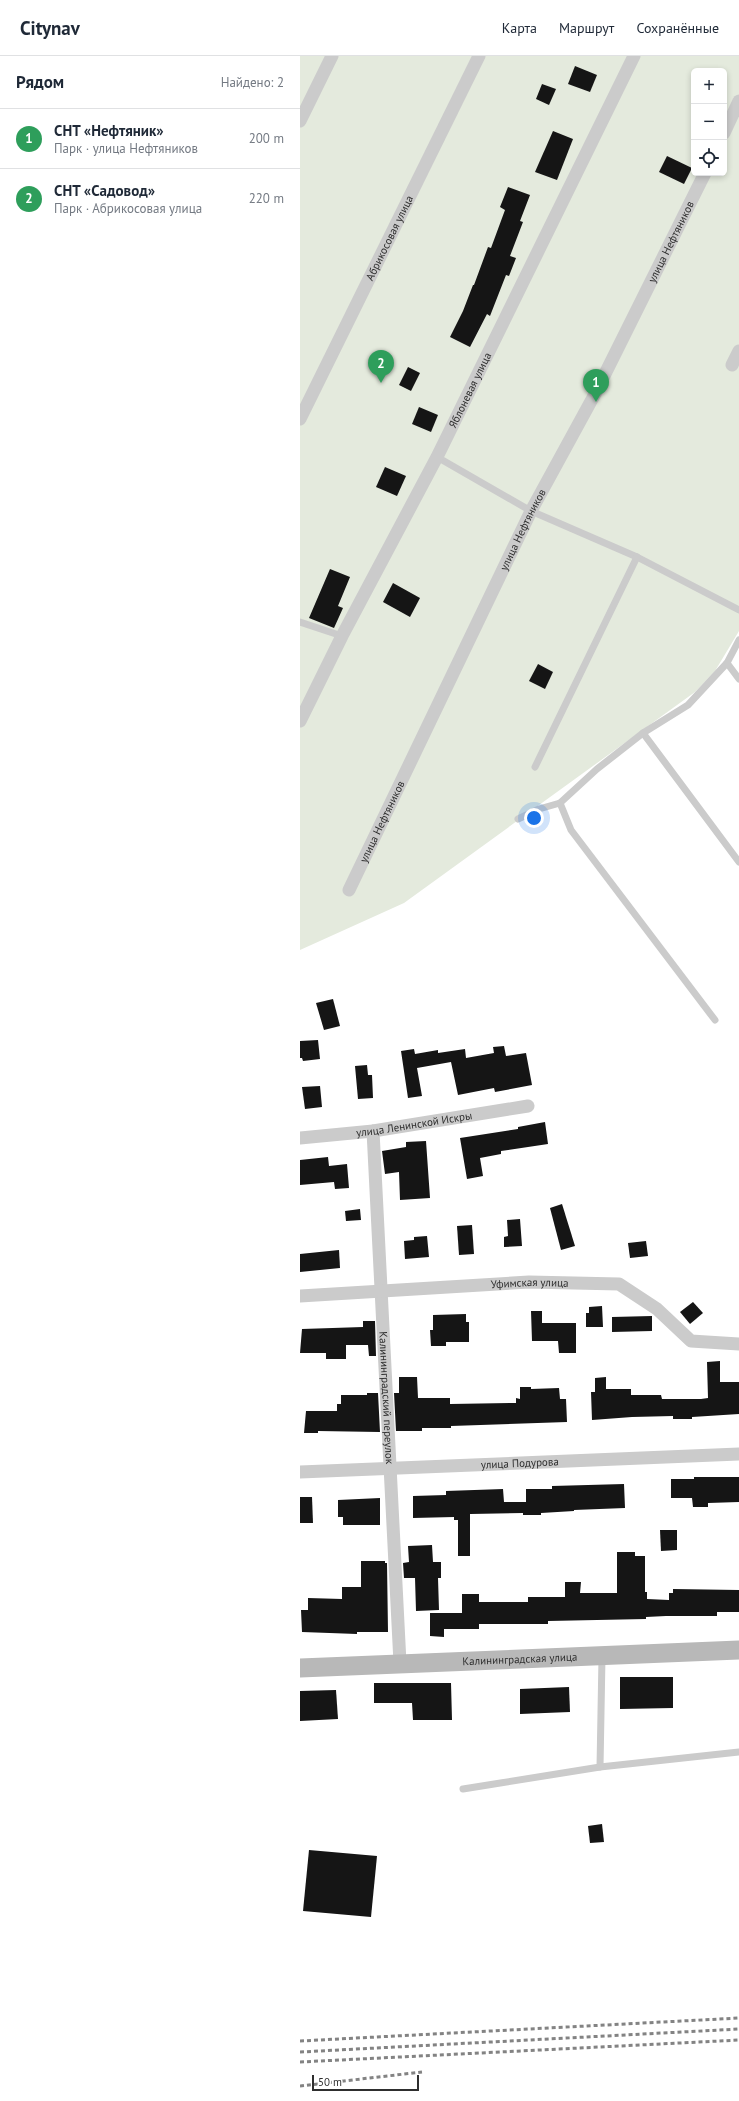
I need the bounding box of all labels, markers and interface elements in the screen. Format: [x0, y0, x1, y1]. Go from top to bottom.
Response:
text: Citynav [20, 16, 80, 40]
text: Карта [502, 19, 537, 37]
text: Маршрут [559, 19, 614, 37]
text: Сохранённые [636, 19, 719, 37]
map controls [691, 68, 727, 176]
button: + [691, 68, 727, 104]
text: Рядом [16, 71, 64, 93]
text: Найдено: 2 [221, 74, 284, 91]
button: − [691, 104, 727, 140]
text: СНТ «Нефтяник» [54, 121, 164, 140]
text: 1 [25, 130, 33, 147]
text: 200 m [249, 130, 284, 147]
text: Парк · улица Нефтяников [54, 140, 198, 157]
button: locate [691, 140, 727, 176]
text: СНТ «Садовод» [54, 181, 155, 200]
text: 2 [25, 190, 33, 207]
text: 220 m [249, 190, 284, 207]
street label: Абрикосовая улица [362, 193, 416, 283]
street label: улица Нефтяников [645, 199, 697, 285]
text: Парк · Абрикосовая улица [54, 200, 202, 217]
pin: 2 [368, 350, 394, 383]
street label: Яблоневая улица [445, 350, 494, 430]
pin: 1 [583, 369, 609, 402]
street label: улица Нефтяников [497, 486, 549, 573]
street label: улица Нефтяников [356, 778, 408, 865]
your location [524, 808, 544, 828]
street label: улица Ленинской Искры [355, 1108, 473, 1140]
street label: Уфимская улица [490, 1275, 569, 1291]
street label: Калининградский переулок [376, 1331, 397, 1465]
street label: улица Подурова [481, 1454, 559, 1472]
street label: Калининградская улица [462, 1650, 578, 1668]
scale bar [312, 2073, 419, 2092]
text: 50 m [318, 2075, 342, 2089]

